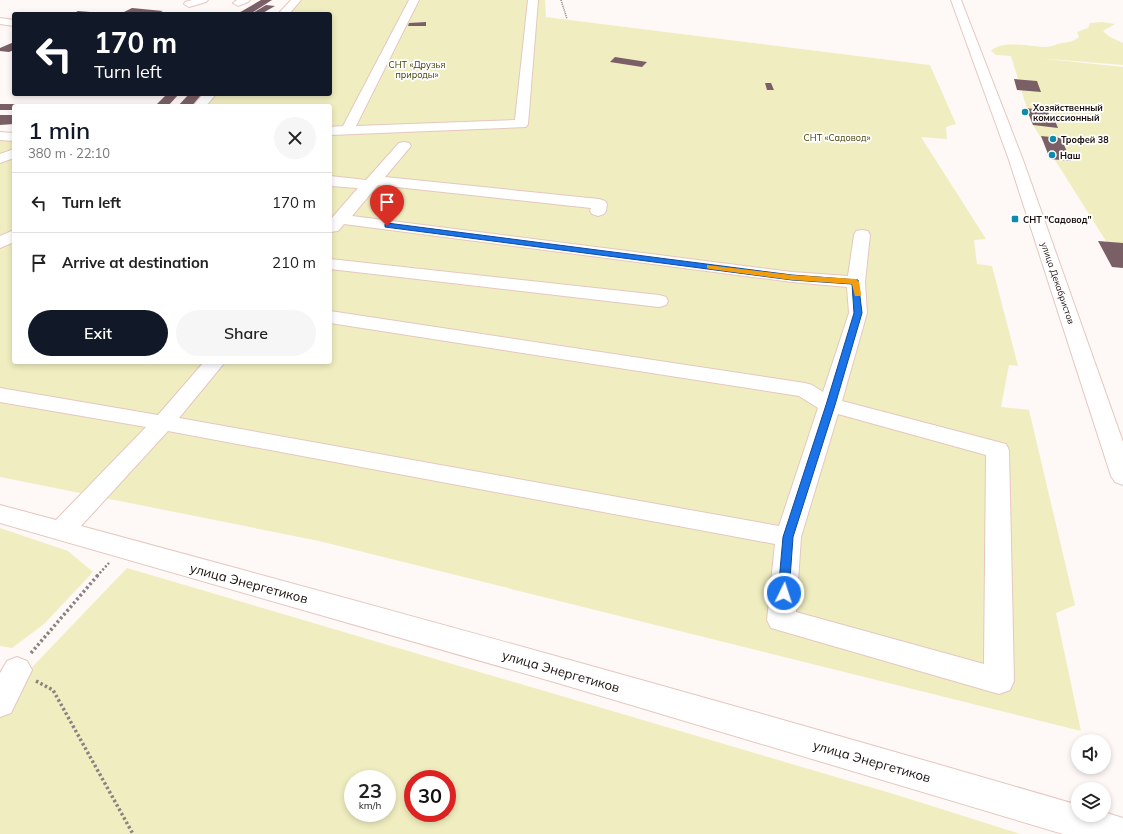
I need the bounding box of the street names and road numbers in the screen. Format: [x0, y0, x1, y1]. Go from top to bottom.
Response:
street label: улица Декабристов [1038, 241, 1077, 326]
street label: улица Энергетиков [188, 560, 310, 606]
street label: улица Энергетиков [500, 647, 622, 695]
street label: улица Энергетиков [811, 737, 933, 785]

